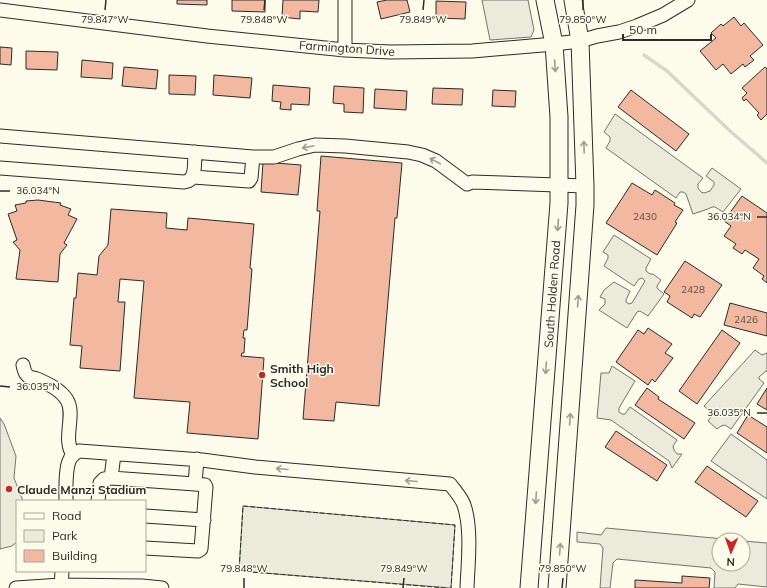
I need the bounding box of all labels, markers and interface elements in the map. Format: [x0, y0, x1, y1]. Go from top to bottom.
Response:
text: 79.847°W [81, 13, 129, 26]
text: 79.848°W [240, 13, 288, 26]
text: 79.849°W [399, 13, 447, 26]
text: 79.850°W [559, 13, 607, 26]
scale bar [623, 16, 711, 42]
text: 50 m [629, 22, 657, 37]
street label: Farmington Drive [299, 37, 395, 59]
one-way arrow [552, 59, 559, 72]
one-way arrow [580, 141, 587, 154]
one-way arrow [301, 143, 314, 151]
one-way arrow [429, 157, 441, 164]
text: 36.034°N [16, 184, 60, 197]
house number: 2430 [633, 210, 657, 223]
text: 36.034°N [707, 210, 751, 223]
one-way arrow [554, 218, 561, 231]
street label: South Holden Road [541, 240, 563, 348]
house number: 2428 [681, 283, 705, 296]
one-way arrow [574, 295, 581, 308]
house number: 2426 [734, 313, 758, 326]
place label: Smith High School [270, 361, 334, 390]
one-way arrow [543, 361, 550, 374]
marker: Smith High School [257, 370, 267, 380]
text: 36.035°N [16, 380, 60, 393]
text: 36.035°N [707, 406, 751, 419]
one-way arrow [566, 413, 573, 426]
one-way arrow [276, 466, 289, 473]
one-way arrow [405, 477, 418, 484]
place label: Claude Manzi Stadium [17, 482, 146, 497]
marker: Claude Manzi Stadium [4, 484, 14, 494]
one-way arrow [533, 491, 540, 504]
legend [16, 500, 146, 572]
text: Road [52, 508, 81, 523]
text: Park [52, 528, 78, 543]
north arrow [711, 532, 751, 572]
one-way arrow [557, 543, 564, 556]
text: Building [52, 548, 97, 563]
text: N [726, 555, 735, 569]
text: 79.848°W [220, 562, 268, 575]
text: 79.849°W [380, 562, 428, 575]
text: 79.850°W [539, 562, 587, 575]

